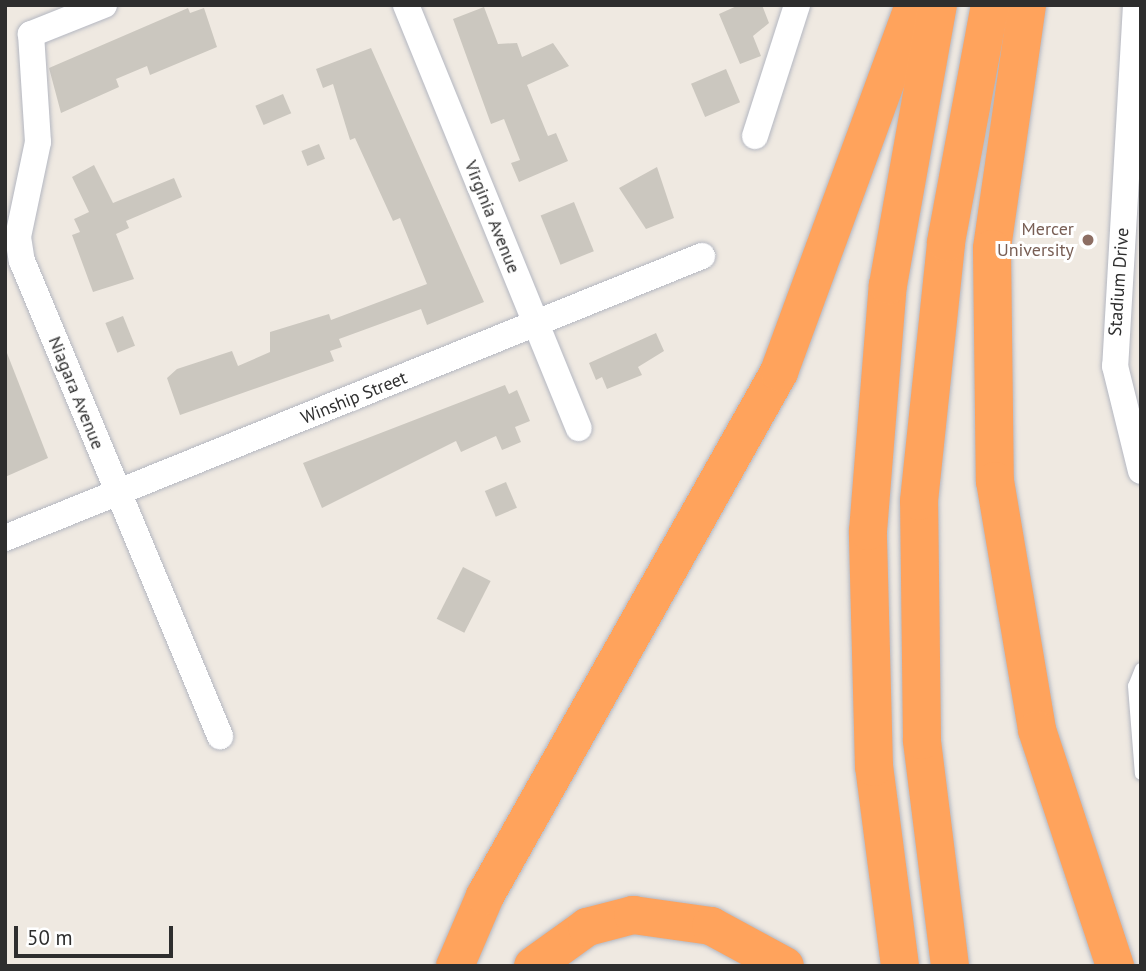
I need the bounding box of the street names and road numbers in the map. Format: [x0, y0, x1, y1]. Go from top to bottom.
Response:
street label: Virginia Avenue [459, 157, 525, 277]
street label: Stadium Drive [1104, 227, 1134, 337]
street label: Niagara Avenue [43, 333, 109, 453]
street label: Winship Street [298, 367, 410, 429]

